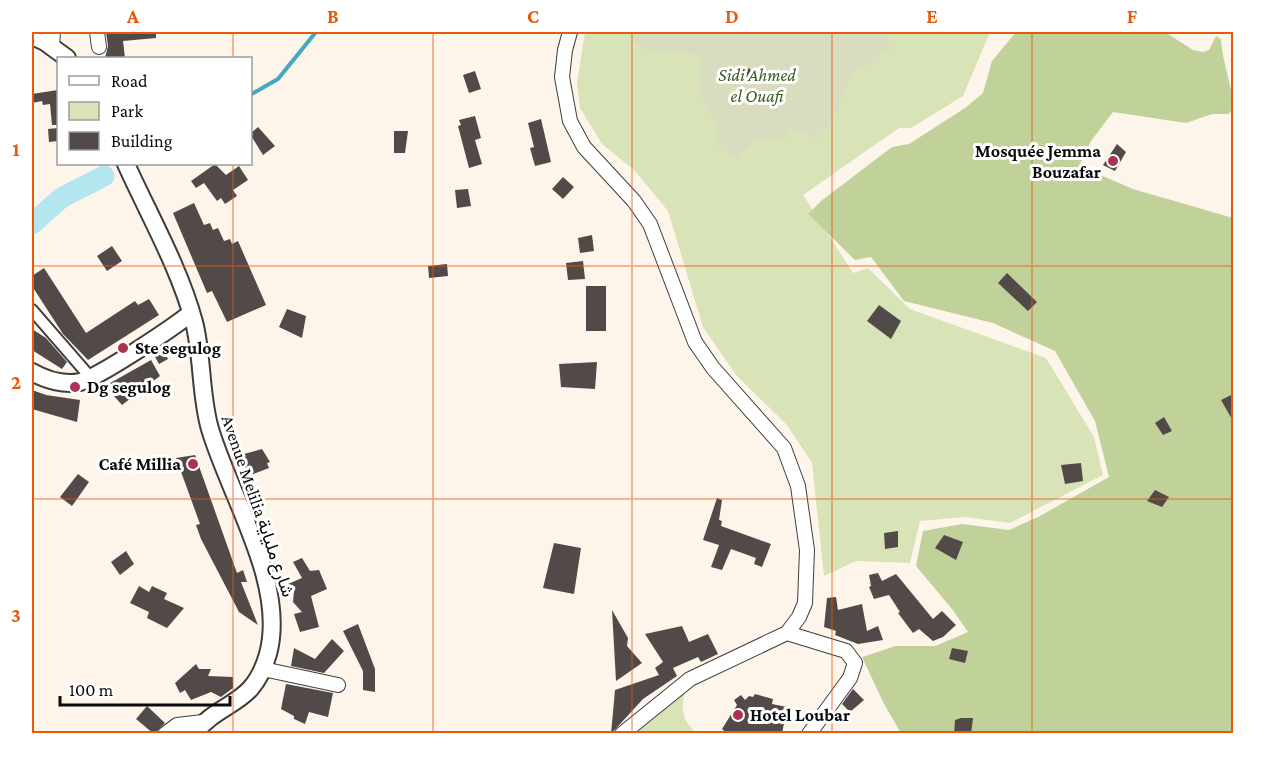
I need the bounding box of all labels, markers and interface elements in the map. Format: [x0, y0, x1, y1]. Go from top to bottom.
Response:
text: A [126, 5, 140, 27]
text: B [327, 5, 339, 27]
text: C [527, 5, 539, 27]
text: D [725, 5, 739, 27]
text: E [926, 5, 938, 27]
text: F [1127, 5, 1138, 27]
legend [57, 57, 252, 165]
park label: Sidi Ahmed el Ouafi [718, 65, 796, 106]
text: Road [111, 71, 148, 91]
text: Park [111, 101, 143, 121]
text: Building [111, 131, 173, 151]
text: 1 [12, 138, 20, 160]
place label: Mosquée Jemma Bouzafar [975, 141, 1101, 182]
marker: Mosquée Jemma Bouzafar [1106, 154, 1120, 168]
place label: Ste segulog [135, 338, 221, 358]
marker: Ste segulog [116, 341, 130, 355]
text: 2 [11, 371, 21, 393]
place label: Dg segulog [87, 377, 171, 397]
marker: Dg segulog [68, 380, 82, 394]
street label: Avenue Melilia شارع ملياية [216, 412, 299, 600]
place label: Café Millia [99, 454, 181, 474]
marker: Café Millia [186, 457, 200, 471]
text: 3 [11, 604, 21, 626]
scale bar [60, 669, 230, 707]
text: 100 m [69, 680, 114, 700]
place label: Hotel Loubar [750, 705, 850, 725]
marker: Hotel Loubar [731, 708, 745, 722]

